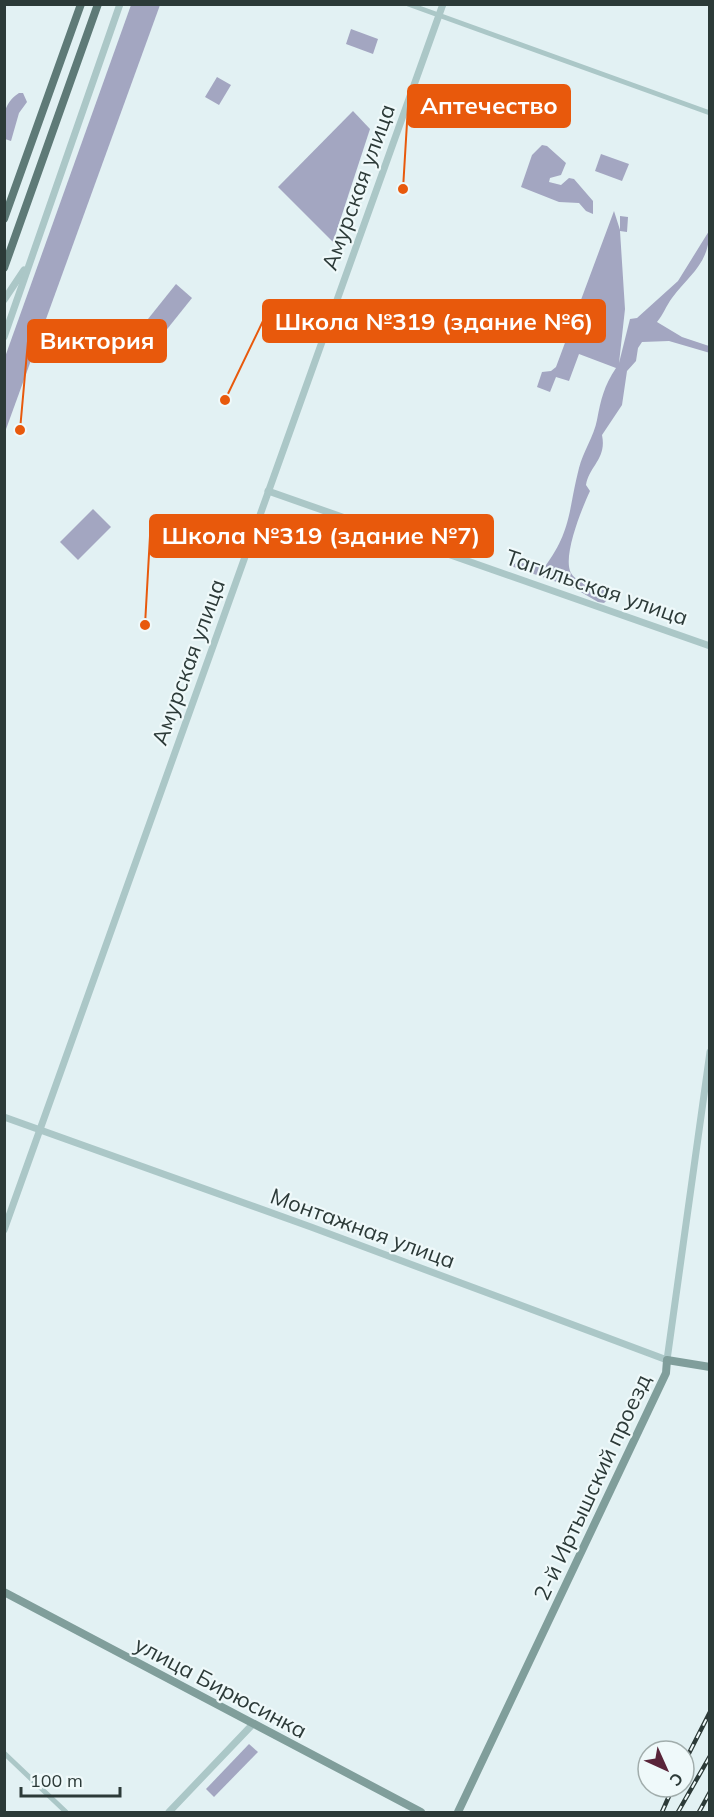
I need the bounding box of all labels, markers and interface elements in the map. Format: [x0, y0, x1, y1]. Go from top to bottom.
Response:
callout: Аптечество [408, 85, 570, 127]
text: Аптечество [420, 90, 558, 120]
street label: Амурская улица [315, 100, 401, 274]
callout: Школа №319 (здание №6) [263, 300, 605, 342]
text: Школа №319 (здание №6) [275, 306, 593, 336]
callout: Виктория [28, 320, 166, 362]
text: Виктория [40, 325, 154, 355]
callout: Школа №319 (здание №7) [150, 515, 493, 557]
text: Школа №319 (здание №7) [162, 520, 480, 550]
street label: Тагильская улица [502, 543, 692, 631]
street label: Амурская улица [145, 575, 231, 749]
street label: Монтажная улица [267, 1182, 459, 1274]
street label: 2-й Иртышский проезд [527, 1369, 657, 1605]
street label: улица Бирюсинка [130, 1630, 312, 1744]
north arrow [636, 1739, 696, 1799]
scale bar [21, 1760, 120, 1798]
text: 100 m [30, 1769, 83, 1792]
text: С [666, 1769, 688, 1791]

